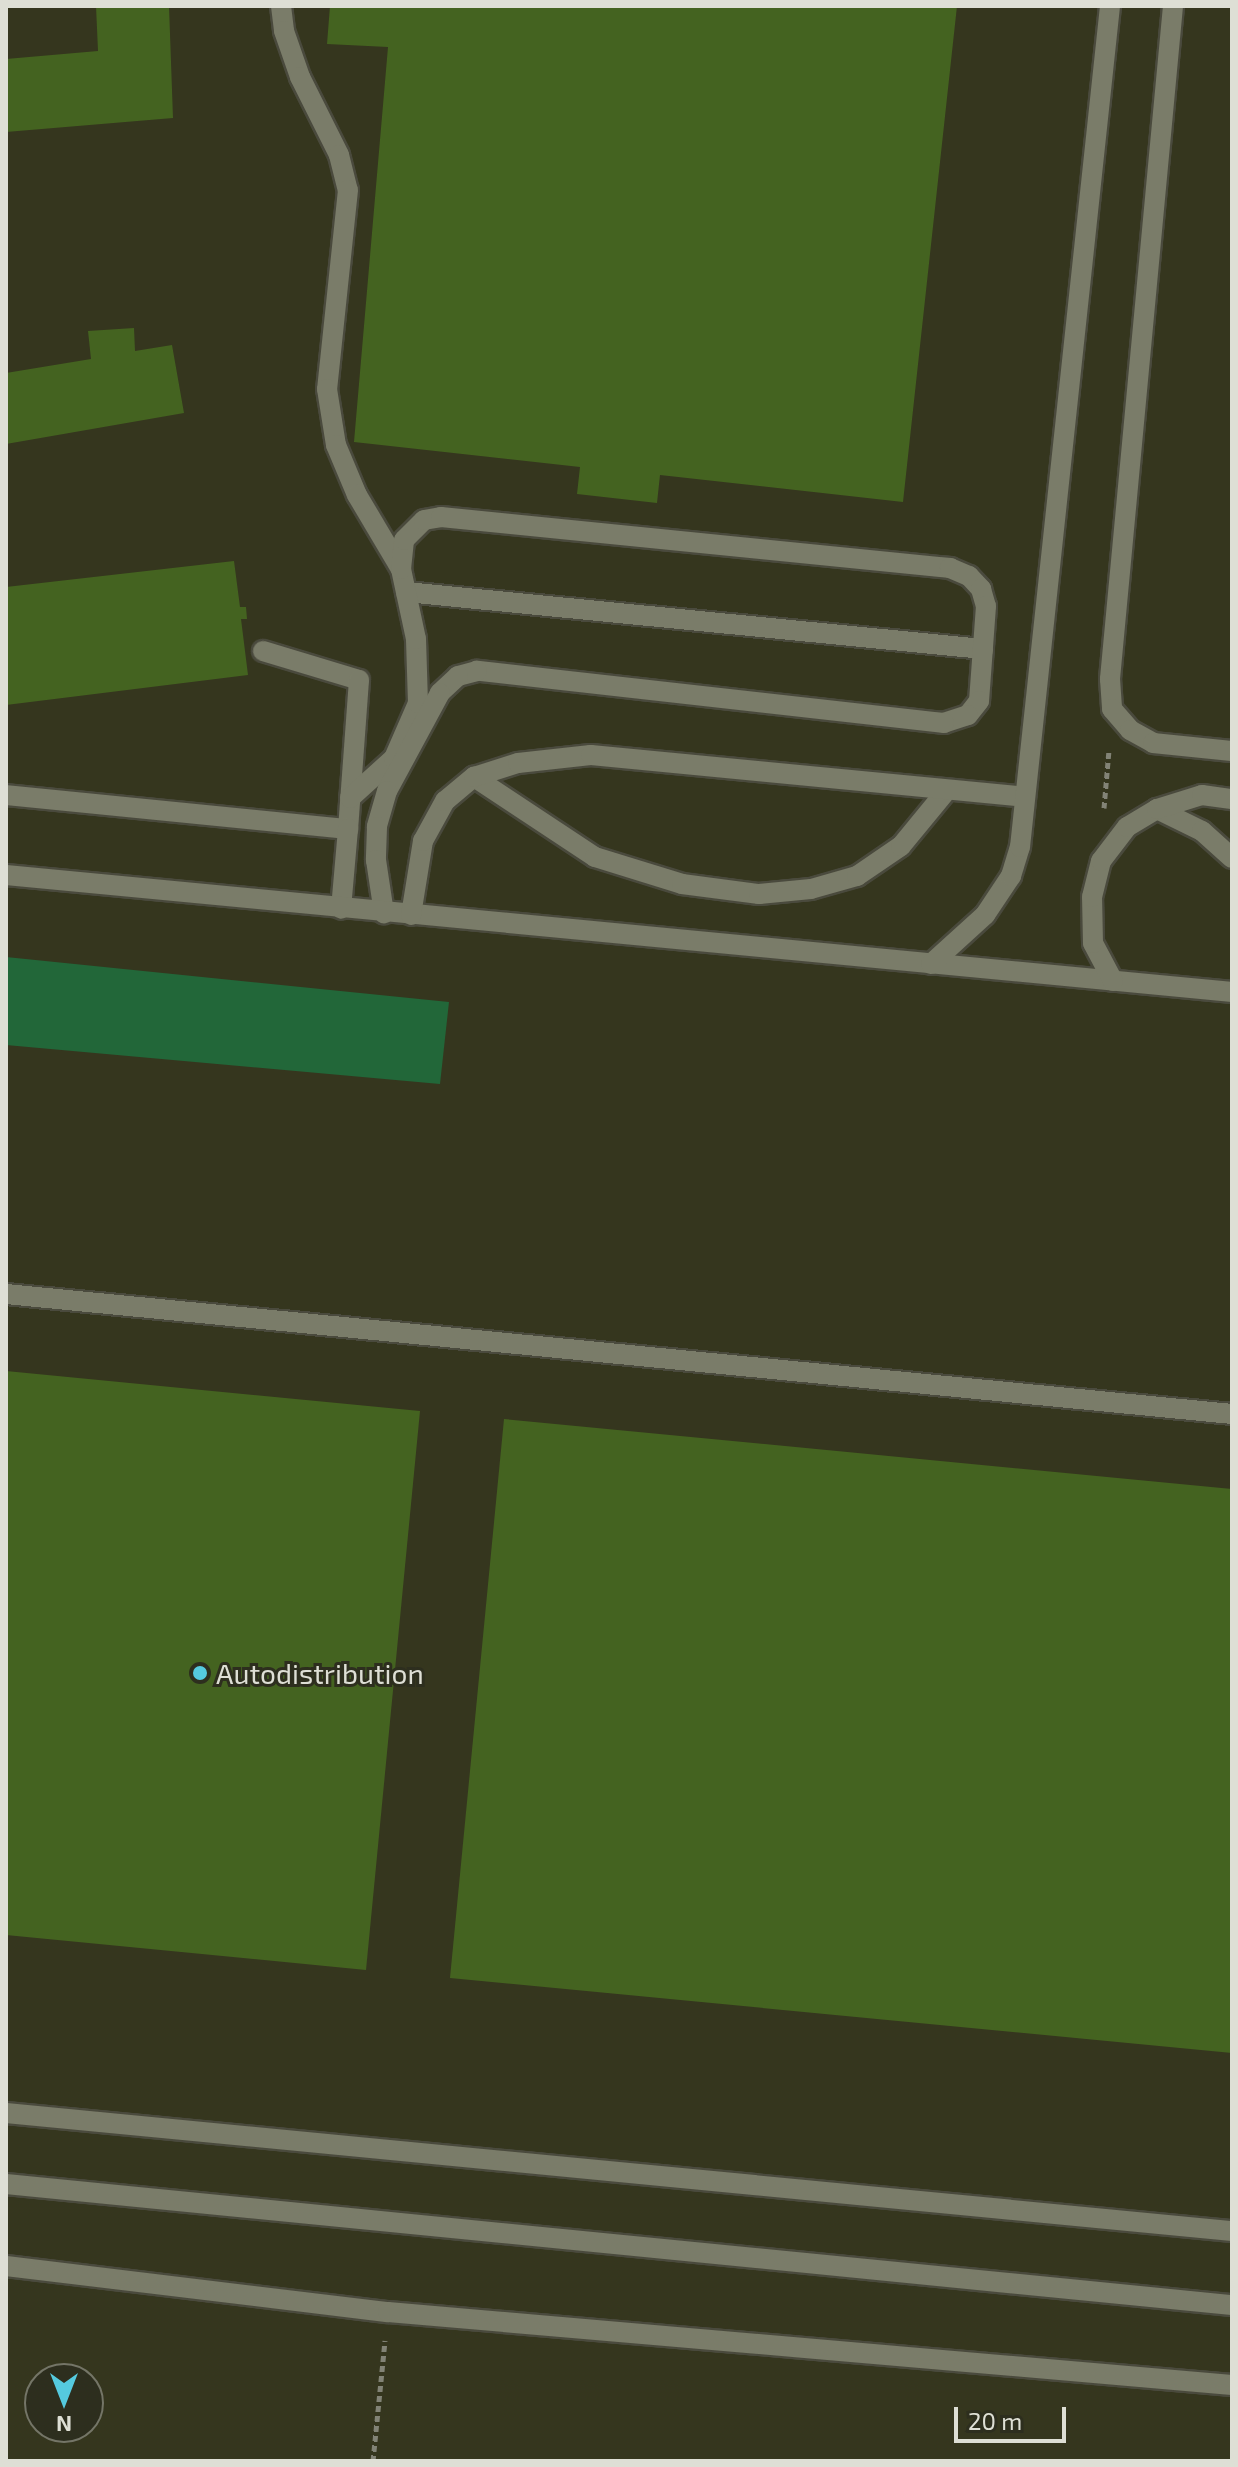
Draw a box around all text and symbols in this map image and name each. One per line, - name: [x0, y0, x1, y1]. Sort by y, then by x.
- place label: Autodistribution: [216, 1656, 424, 1690]
- marker: Autodistribution: [191, 1664, 209, 1682]
- north arrow: [24, 2363, 104, 2443]
- scale bar: [958, 2391, 1070, 2441]
- text: 20 m: [968, 2406, 1022, 2435]
- text: N: [56, 2412, 72, 2438]

